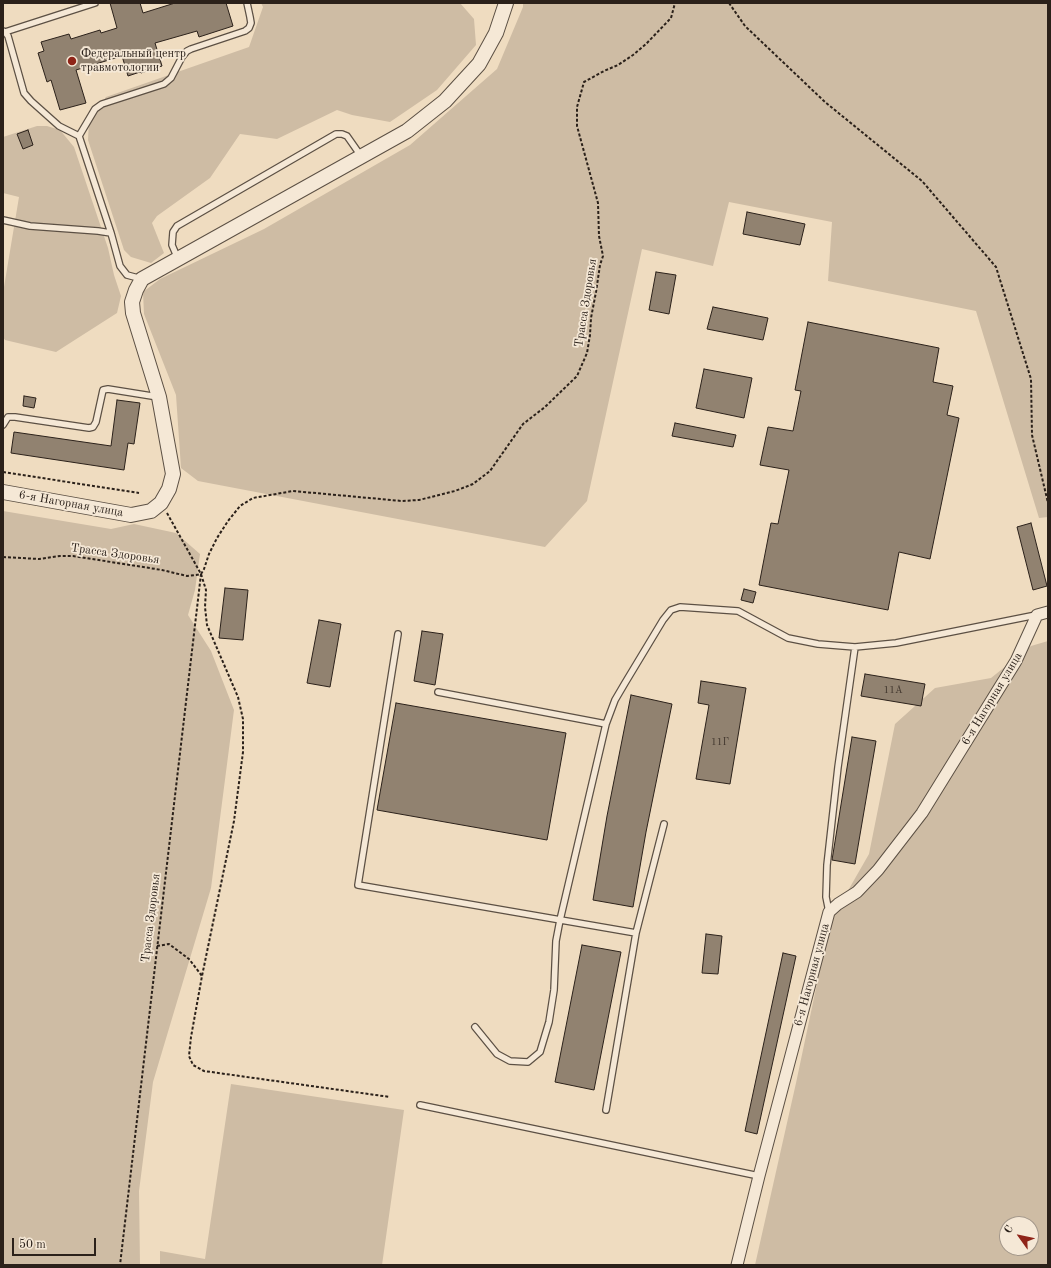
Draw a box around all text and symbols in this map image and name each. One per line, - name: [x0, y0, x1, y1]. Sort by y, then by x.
- place label: Федеральный центр травмотологии: [81, 47, 186, 75]
- marker: Федеральный центр травмотологии: [66, 55, 78, 67]
- street label: Трасса Здоровья: [572, 258, 600, 348]
- street label: 6-я Нагорная улица: [18, 488, 124, 520]
- street label: Трасса Здоровья: [70, 541, 160, 567]
- street label: 6-я Нагорная улица: [959, 650, 1025, 748]
- house number: 11А: [883, 684, 903, 696]
- house number: 11Г: [711, 736, 729, 748]
- street label: Трасса Здоровья: [138, 873, 164, 963]
- street label: 6-я Нагорная улица: [791, 922, 833, 1028]
- north arrow: [999, 1216, 1039, 1256]
- text: С: [1003, 1224, 1016, 1236]
- scale bar: [14, 1230, 98, 1256]
- text: 50 m: [19, 1239, 46, 1251]

